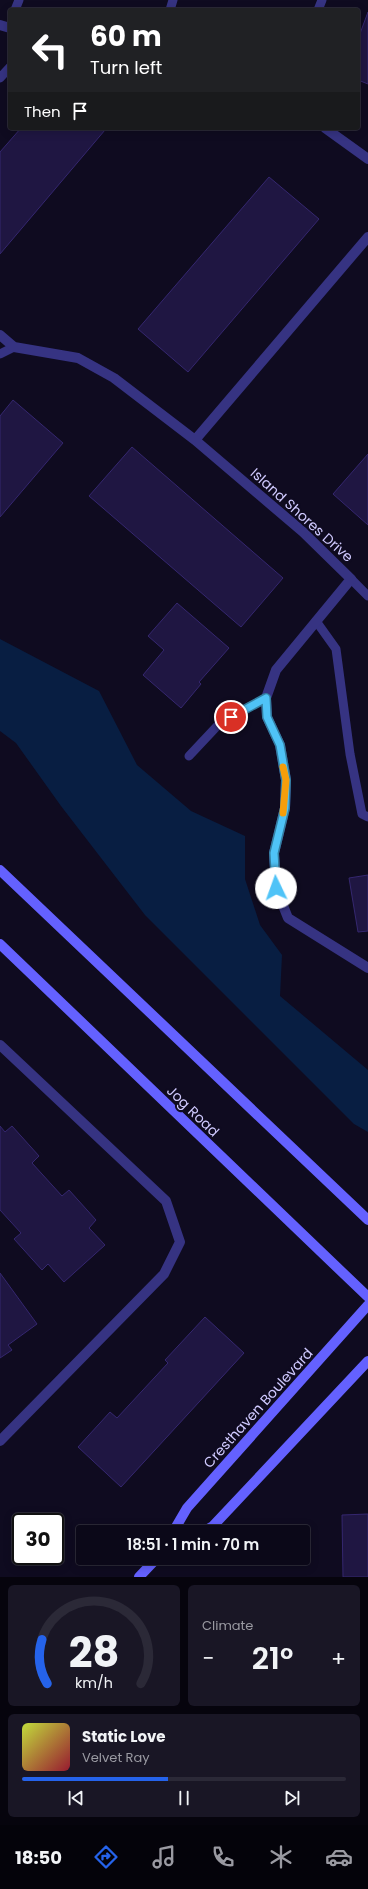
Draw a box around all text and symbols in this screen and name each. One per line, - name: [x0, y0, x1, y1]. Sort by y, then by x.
- text: 60 m: [90, 17, 162, 56]
- icon: left: [24, 24, 76, 76]
- text: Turn left: [90, 55, 162, 80]
- icon: arrive: [69, 100, 91, 122]
- text: Then: [24, 101, 61, 122]
- street label: Island Shores Drive: [246, 463, 358, 567]
- pin: [214, 700, 248, 734]
- icon: arrive: [220, 706, 242, 728]
- position arrow: [255, 867, 297, 909]
- street label: Jog Road: [162, 1081, 224, 1141]
- street label: Cresthaven Boulevard: [199, 1344, 317, 1472]
- speed limit sign: 30: [12, 1513, 64, 1565]
- text: 18:51 · 1 min · 70 m: [127, 1534, 259, 1555]
- text: Climate: [202, 1616, 253, 1635]
- text: 28: [69, 1622, 119, 1681]
- text: 21°: [252, 1637, 293, 1680]
- text: −: [202, 1643, 214, 1674]
- text: +: [331, 1643, 346, 1674]
- text: km/h: [75, 1672, 113, 1692]
- text: Static Love: [82, 1726, 166, 1747]
- text: Velvet Ray: [82, 1748, 150, 1767]
- icon: previous: [65, 1787, 87, 1809]
- icon: pause: [173, 1787, 195, 1809]
- icon: next: [281, 1787, 303, 1809]
- icon: directions: [92, 1843, 120, 1871]
- icon: music: [150, 1843, 178, 1871]
- icon: phone: [209, 1843, 237, 1871]
- icon: climate: [267, 1843, 295, 1871]
- icon: car: [325, 1843, 353, 1871]
- text: 18:50: [15, 1845, 62, 1870]

